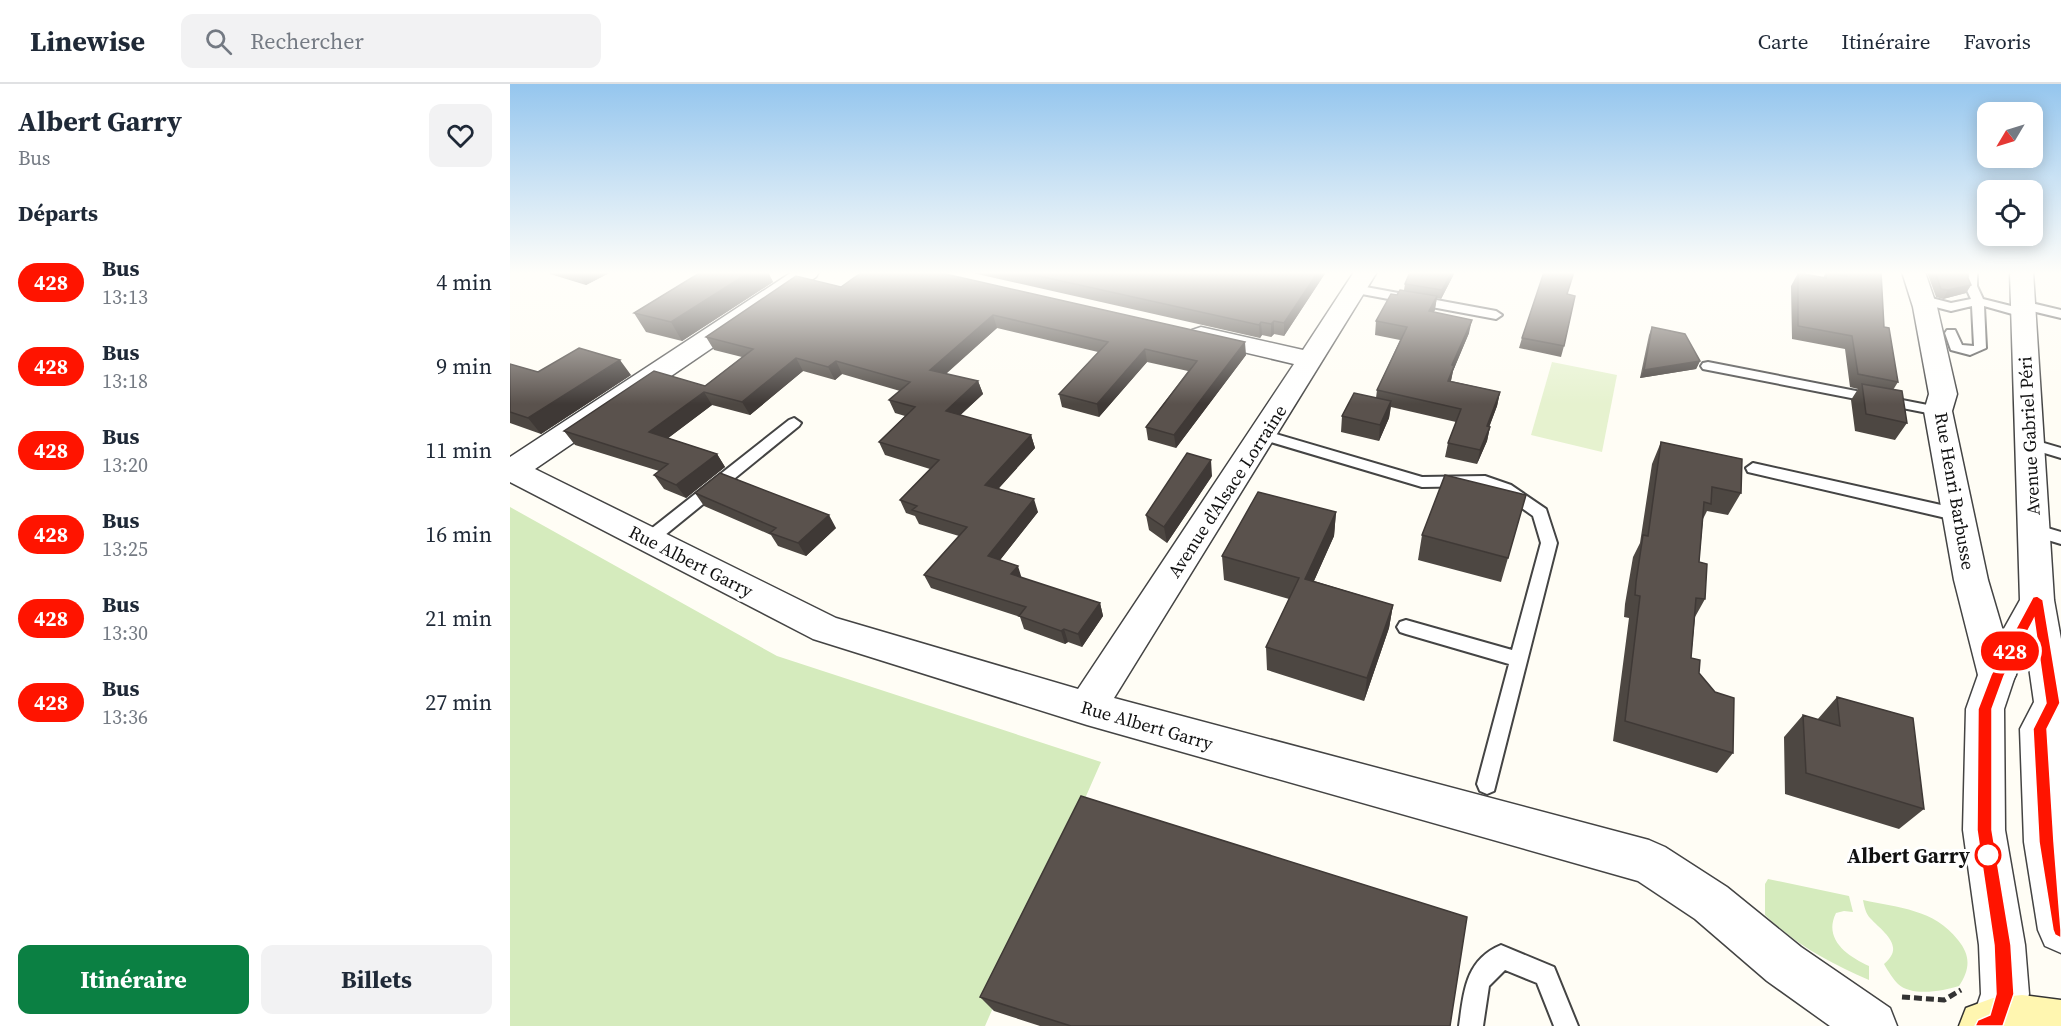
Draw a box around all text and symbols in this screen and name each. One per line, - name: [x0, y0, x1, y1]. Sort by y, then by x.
- search box: [181, 14, 601, 68]
- text: Linewise: [30, 22, 145, 60]
- icon: search: [202, 25, 235, 58]
- text: Rechercher: [250, 26, 364, 56]
- text: Carte: [1758, 27, 1808, 56]
- text: Itinéraire: [1841, 27, 1930, 56]
- text: Favoris: [1963, 27, 2031, 56]
- text: Albert Garry: [18, 102, 182, 140]
- north arrow: [1977, 102, 2043, 168]
- map controls: [1977, 102, 2043, 246]
- button: heart: [429, 104, 492, 167]
- text: Bus: [18, 144, 51, 172]
- button: locate: [1977, 180, 2043, 246]
- text: Départs: [18, 198, 98, 228]
- text: Bus: [102, 253, 139, 283]
- text: 4 min: [436, 267, 492, 297]
- text: 428: [34, 268, 68, 297]
- text: 13:13: [102, 283, 148, 311]
- text: Bus: [102, 337, 139, 367]
- text: 9 min: [436, 351, 492, 381]
- text: 428: [34, 352, 68, 381]
- street label: Avenue Gabriel Péri: [2012, 356, 2046, 516]
- text: 13:18: [102, 367, 148, 395]
- street label: Avenue d'Alsace Lorraine: [1162, 400, 1292, 582]
- street label: Rue Henri Barbusse: [1929, 410, 1981, 572]
- text: Bus: [102, 421, 139, 451]
- text: 11 min: [425, 435, 492, 465]
- text: 428: [34, 436, 68, 465]
- text: 13:20: [102, 451, 148, 479]
- text: Bus: [102, 505, 139, 535]
- text: 16 min: [425, 519, 492, 549]
- street label: Rue Albert Garry: [625, 519, 758, 603]
- text: 428: [34, 520, 68, 549]
- text: 13:25: [102, 535, 148, 563]
- text: Bus: [102, 589, 139, 619]
- text: 21 min: [425, 603, 492, 633]
- text: 428: [34, 604, 68, 633]
- text: 13:30: [102, 619, 148, 647]
- line badge: 428: [1976, 632, 2044, 670]
- text: 428: [1993, 637, 2027, 666]
- text: Bus: [102, 673, 139, 703]
- text: 27 min: [425, 687, 492, 717]
- text: 428: [34, 688, 68, 717]
- street label: Rue Albert Garry: [1078, 694, 1217, 756]
- text: 13:36: [102, 703, 148, 731]
- place label: Albert Garry: [1847, 841, 1971, 870]
- marker: Albert Garry: [1975, 842, 2001, 868]
- button: Itinéraire: [18, 945, 249, 1014]
- button: Billets: [261, 945, 492, 1014]

